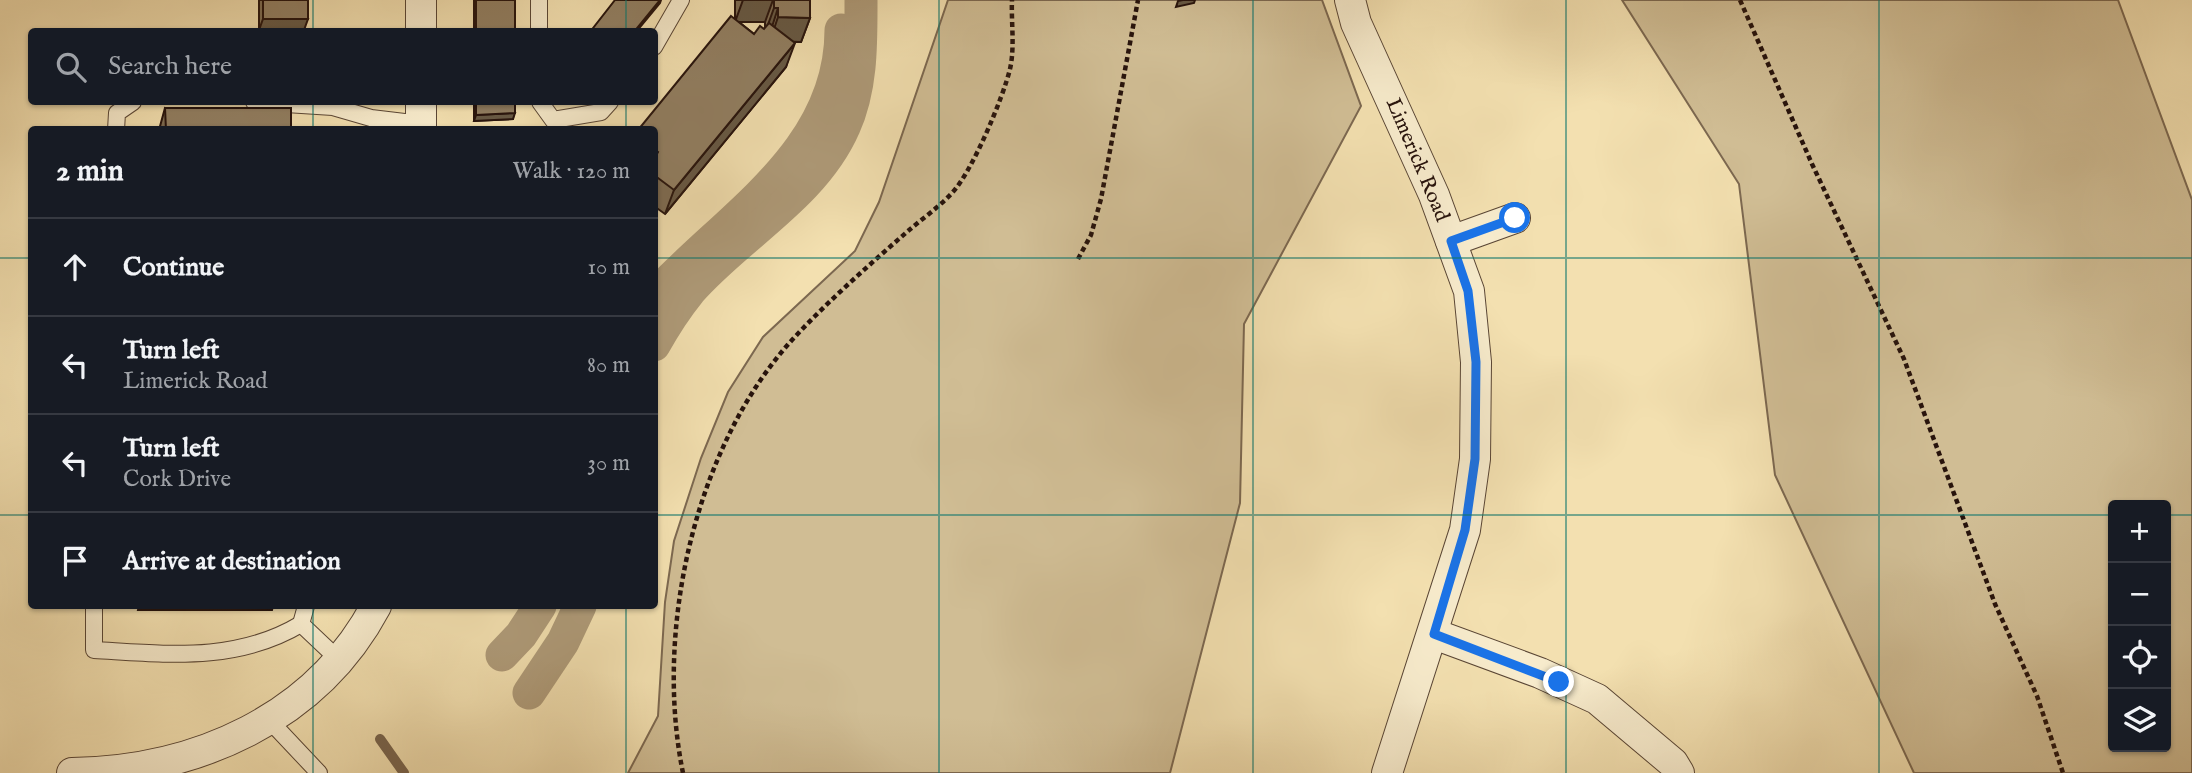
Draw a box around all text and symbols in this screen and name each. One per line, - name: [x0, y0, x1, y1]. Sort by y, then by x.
- search box: [28, 28, 658, 105]
- icon: search: [52, 48, 90, 86]
- text: Search here: [108, 50, 232, 83]
- street label: Limerick Road: [1379, 94, 1456, 227]
- text: 2 min: [56, 153, 124, 191]
- text: Walk · 120 m: [512, 157, 630, 186]
- route start: [1499, 202, 1530, 233]
- icon: ahead: [56, 248, 94, 286]
- text: Continue: [123, 251, 224, 284]
- text: 10 m: [587, 253, 630, 282]
- text: Turn left: [123, 334, 220, 367]
- icon: left: [56, 346, 94, 384]
- text: 80 m: [587, 351, 630, 380]
- text: Limerick Road: [123, 367, 267, 396]
- text: Turn left: [123, 432, 220, 465]
- icon: left: [56, 444, 94, 482]
- text: 30 m: [587, 449, 630, 478]
- text: Cork Drive: [123, 465, 231, 494]
- map controls: [2108, 500, 2171, 752]
- button: +: [2108, 500, 2171, 563]
- icon: arrive: [56, 542, 94, 580]
- text: Arrive at destination: [123, 545, 341, 578]
- button: −: [2108, 563, 2171, 626]
- button: locate: [2108, 626, 2171, 689]
- route end: [1543, 666, 1574, 697]
- button: layers: [2108, 689, 2171, 752]

